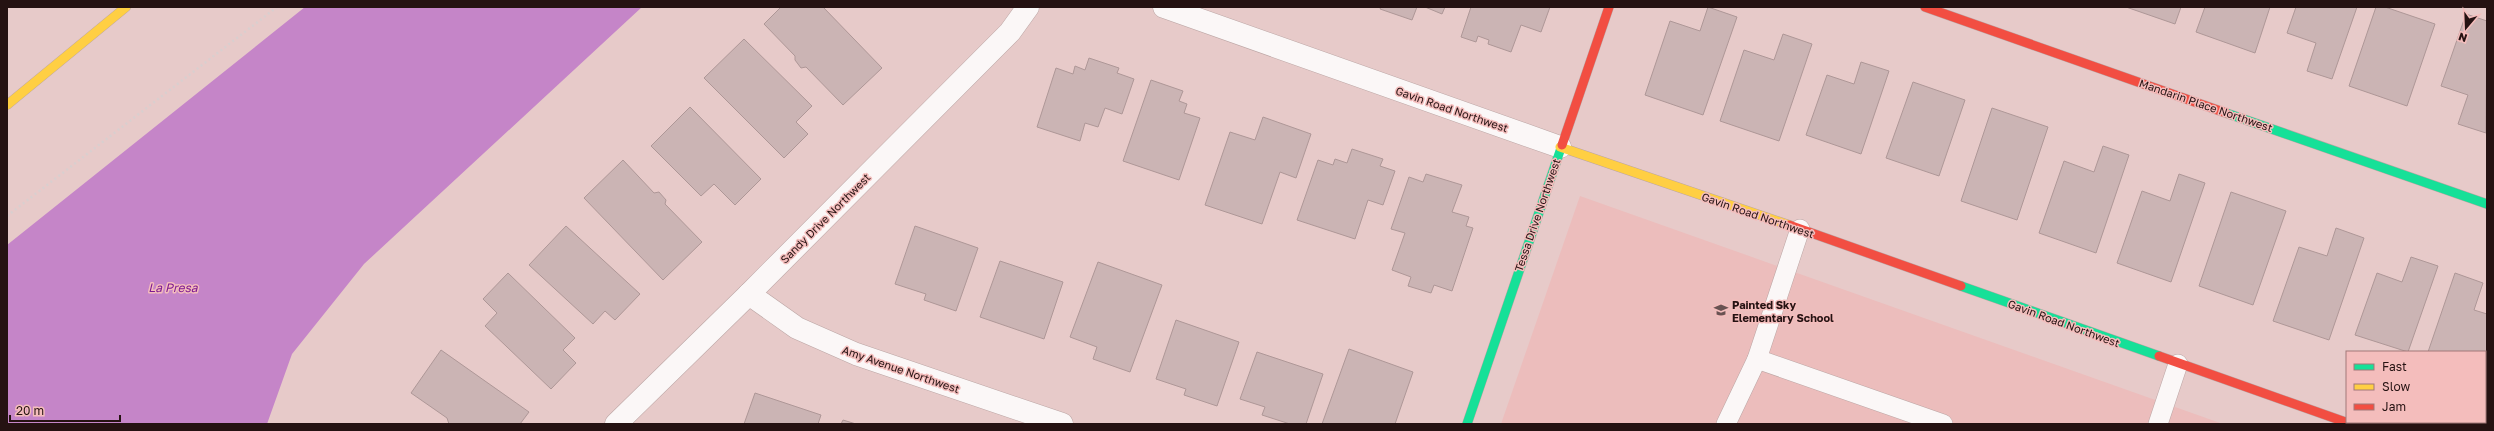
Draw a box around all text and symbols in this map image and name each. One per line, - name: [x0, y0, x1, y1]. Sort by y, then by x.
- north arrow: [2446, 8, 2486, 48]
- text: N: [2457, 30, 2469, 45]
- street label: Mandarin Place Northwest: [2138, 76, 2274, 134]
- street label: Gavin Road Northwest: [1394, 84, 1510, 134]
- street label: Tessa Drive Northwest: [1512, 157, 1562, 273]
- street label: Sandy Drive Northwest: [777, 170, 873, 266]
- street label: Gavin Road Northwest: [1700, 190, 1816, 240]
- water label: La Presa: [148, 280, 199, 295]
- street label: Gavin Road Northwest: [2006, 297, 2122, 349]
- place label: Painted Sky Elementary School: [1732, 298, 1834, 324]
- school or university icon: Painted Sky Elementary School: [1713, 302, 1729, 318]
- street label: Amy Avenue Northwest: [841, 343, 961, 395]
- legend: [2346, 351, 2486, 423]
- text: Fast: [2382, 359, 2407, 374]
- text: Slow: [2382, 379, 2410, 394]
- scale bar: [10, 397, 120, 423]
- text: Jam: [2382, 399, 2406, 414]
- text: 20 m: [16, 403, 44, 418]

